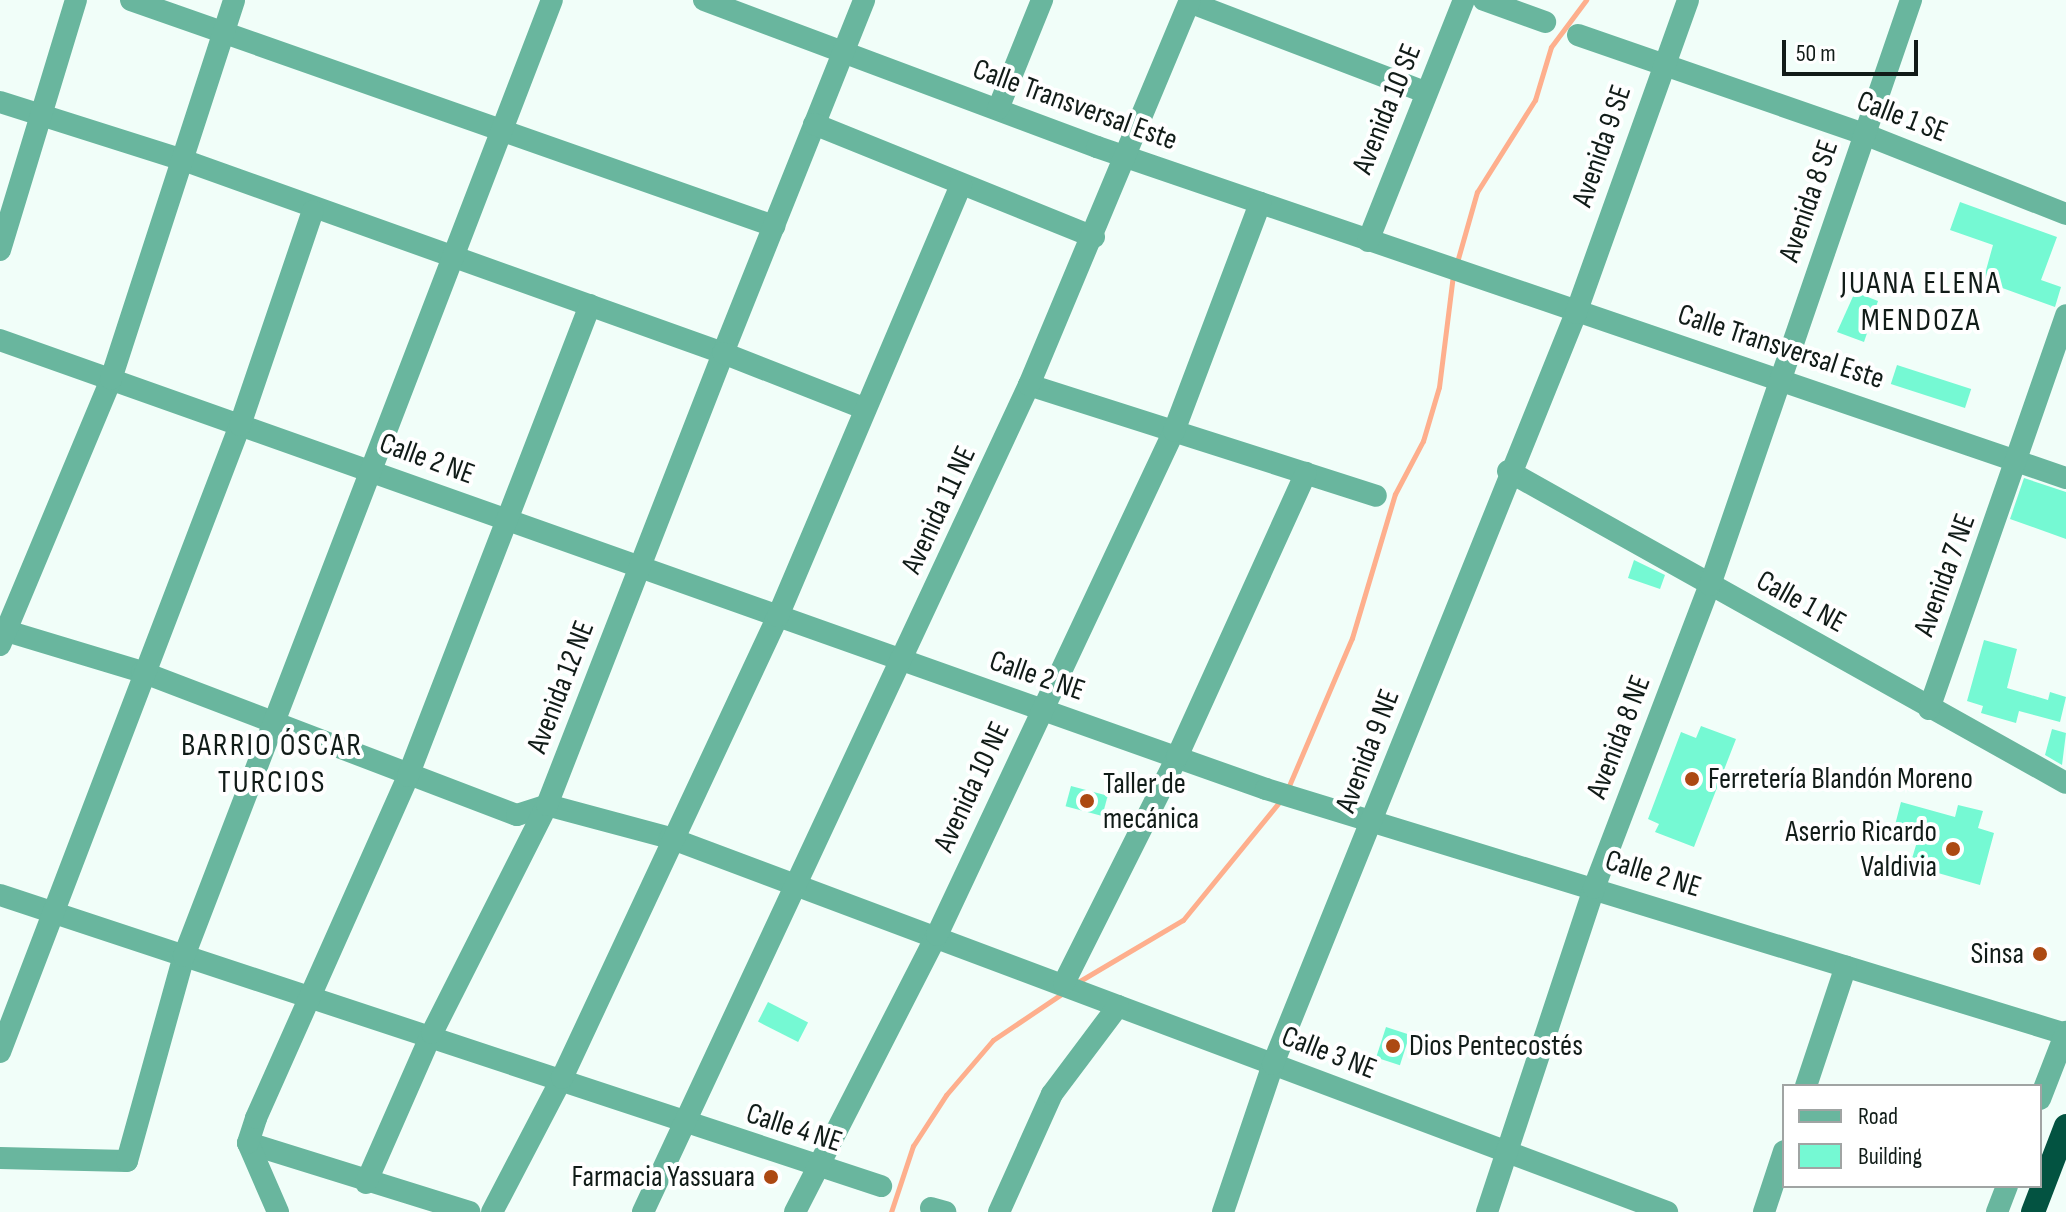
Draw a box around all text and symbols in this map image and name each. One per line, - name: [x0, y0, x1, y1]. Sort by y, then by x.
- scale bar: [1786, 24, 1922, 74]
- street label: Avenida 10 SE: [1345, 39, 1429, 179]
- text: 50 m: [1796, 39, 1836, 68]
- street label: Calle Transversal Este: [968, 51, 1182, 159]
- street label: Avenida 9 SE: [1564, 80, 1640, 212]
- street label: Calle 1 SE: [1852, 83, 1952, 151]
- street label: Avenida 8 SE: [1771, 135, 1847, 267]
- district label: JUANA ELENA MENDOZA: [1840, 266, 2002, 341]
- street label: Calle Transversal Este: [1673, 297, 1889, 397]
- street label: Calle 2 NE: [375, 425, 479, 493]
- street label: Avenida 11 NE: [894, 440, 984, 580]
- street label: Avenida 7 NE: [1906, 509, 1984, 641]
- street label: Calle 1 NE: [1750, 563, 1852, 641]
- street label: Avenida 12 NE: [519, 616, 603, 758]
- street label: Calle 2 NE: [985, 643, 1089, 709]
- street label: Avenida 8 NE: [1579, 670, 1659, 804]
- street label: Avenida 9 NE: [1328, 684, 1408, 818]
- street label: Avenida 10 NE: [926, 716, 1018, 858]
- district label: BARRIO ÓSCAR TURCIOS: [181, 728, 363, 803]
- place label: Ferretería Blandón Moreno: [1708, 761, 1973, 797]
- place label: Taller de mecánica: [1103, 766, 1199, 836]
- marker: Ferretería Blandón Moreno: [1683, 770, 1701, 788]
- marker: Taller de mecánica: [1078, 792, 1096, 810]
- place label: Aserrio Ricardo Valdivia: [1786, 814, 1937, 884]
- marker: Aserrio Ricardo Valdivia: [1944, 840, 1962, 858]
- street label: Calle 2 NE: [1601, 842, 1705, 906]
- place label: Sinsa: [1971, 936, 2024, 972]
- marker: Sinsa: [2031, 945, 2049, 963]
- street label: Calle 3 NE: [1277, 1019, 1381, 1087]
- place label: Dios Pentecostés: [1409, 1028, 1583, 1064]
- marker: Dios Pentecostés: [1384, 1037, 1402, 1055]
- legend: [1782, 1084, 2042, 1188]
- street label: Calle 4 NE: [742, 1096, 846, 1160]
- text: Road: [1858, 1102, 1898, 1131]
- text: Building: [1858, 1142, 1922, 1171]
- place label: Farmacia Yassuara: [572, 1159, 755, 1195]
- marker: Farmacia Yassuara: [762, 1168, 780, 1186]

